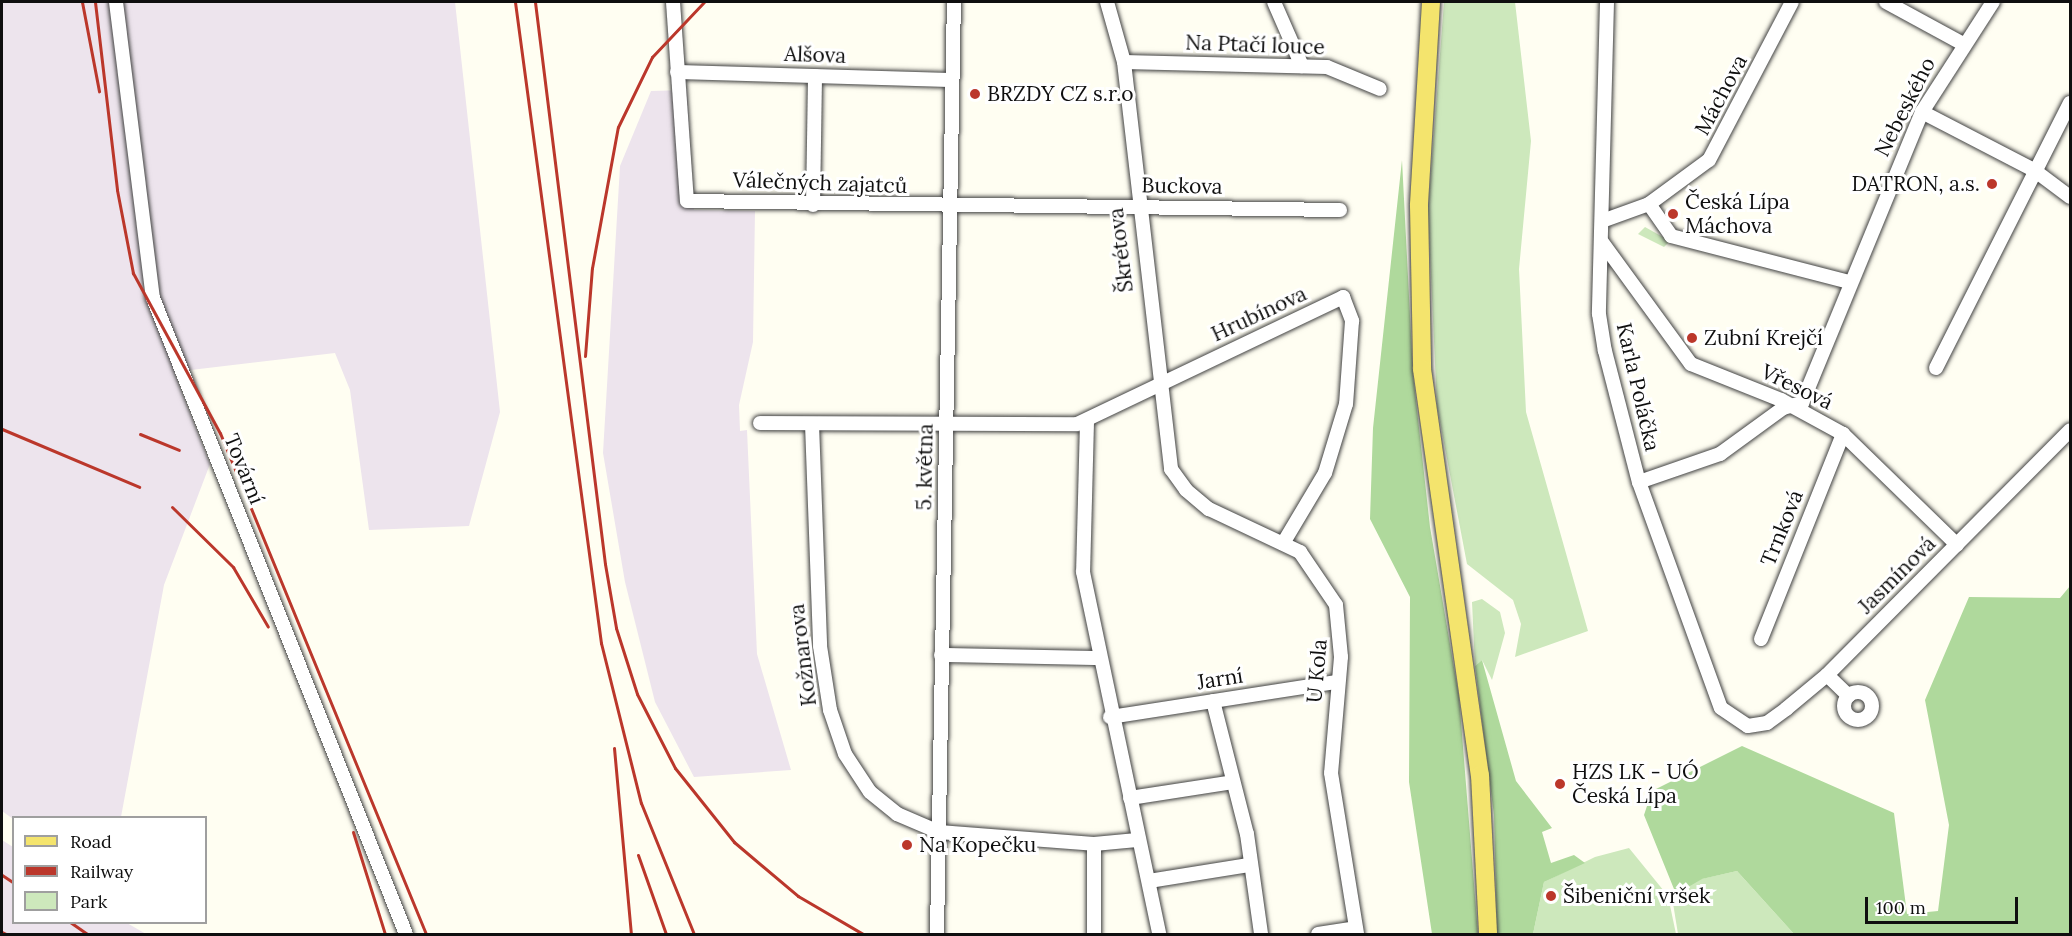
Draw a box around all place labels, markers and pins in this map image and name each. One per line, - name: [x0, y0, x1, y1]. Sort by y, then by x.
- place label: BRZDY CZ s.r.o: [987, 81, 1134, 107]
- marker: BRZDY CZ s.r.o: [968, 87, 982, 101]
- place label: DATRON, a.s.: [1852, 171, 1980, 197]
- marker: DATRON, a.s.: [1985, 177, 1999, 191]
- place label: Česká Lípa Máchova: [1685, 189, 1790, 239]
- marker: Česká Lípa Máchova: [1666, 207, 1680, 221]
- place label: Zubní Krejčí: [1704, 325, 1823, 351]
- marker: Zubní Krejčí: [1685, 331, 1699, 345]
- place label: HZS LK - UÓ Česká Lípa: [1572, 759, 1699, 809]
- marker: HZS LK - UÓ Česká Lípa: [1553, 777, 1567, 791]
- place label: Na Kopečku: [919, 832, 1036, 858]
- marker: Na Kopečku: [900, 838, 914, 852]
- place label: Šibeniční vršek: [1563, 883, 1710, 909]
- marker: Šibeniční vršek: [1544, 889, 1558, 903]

